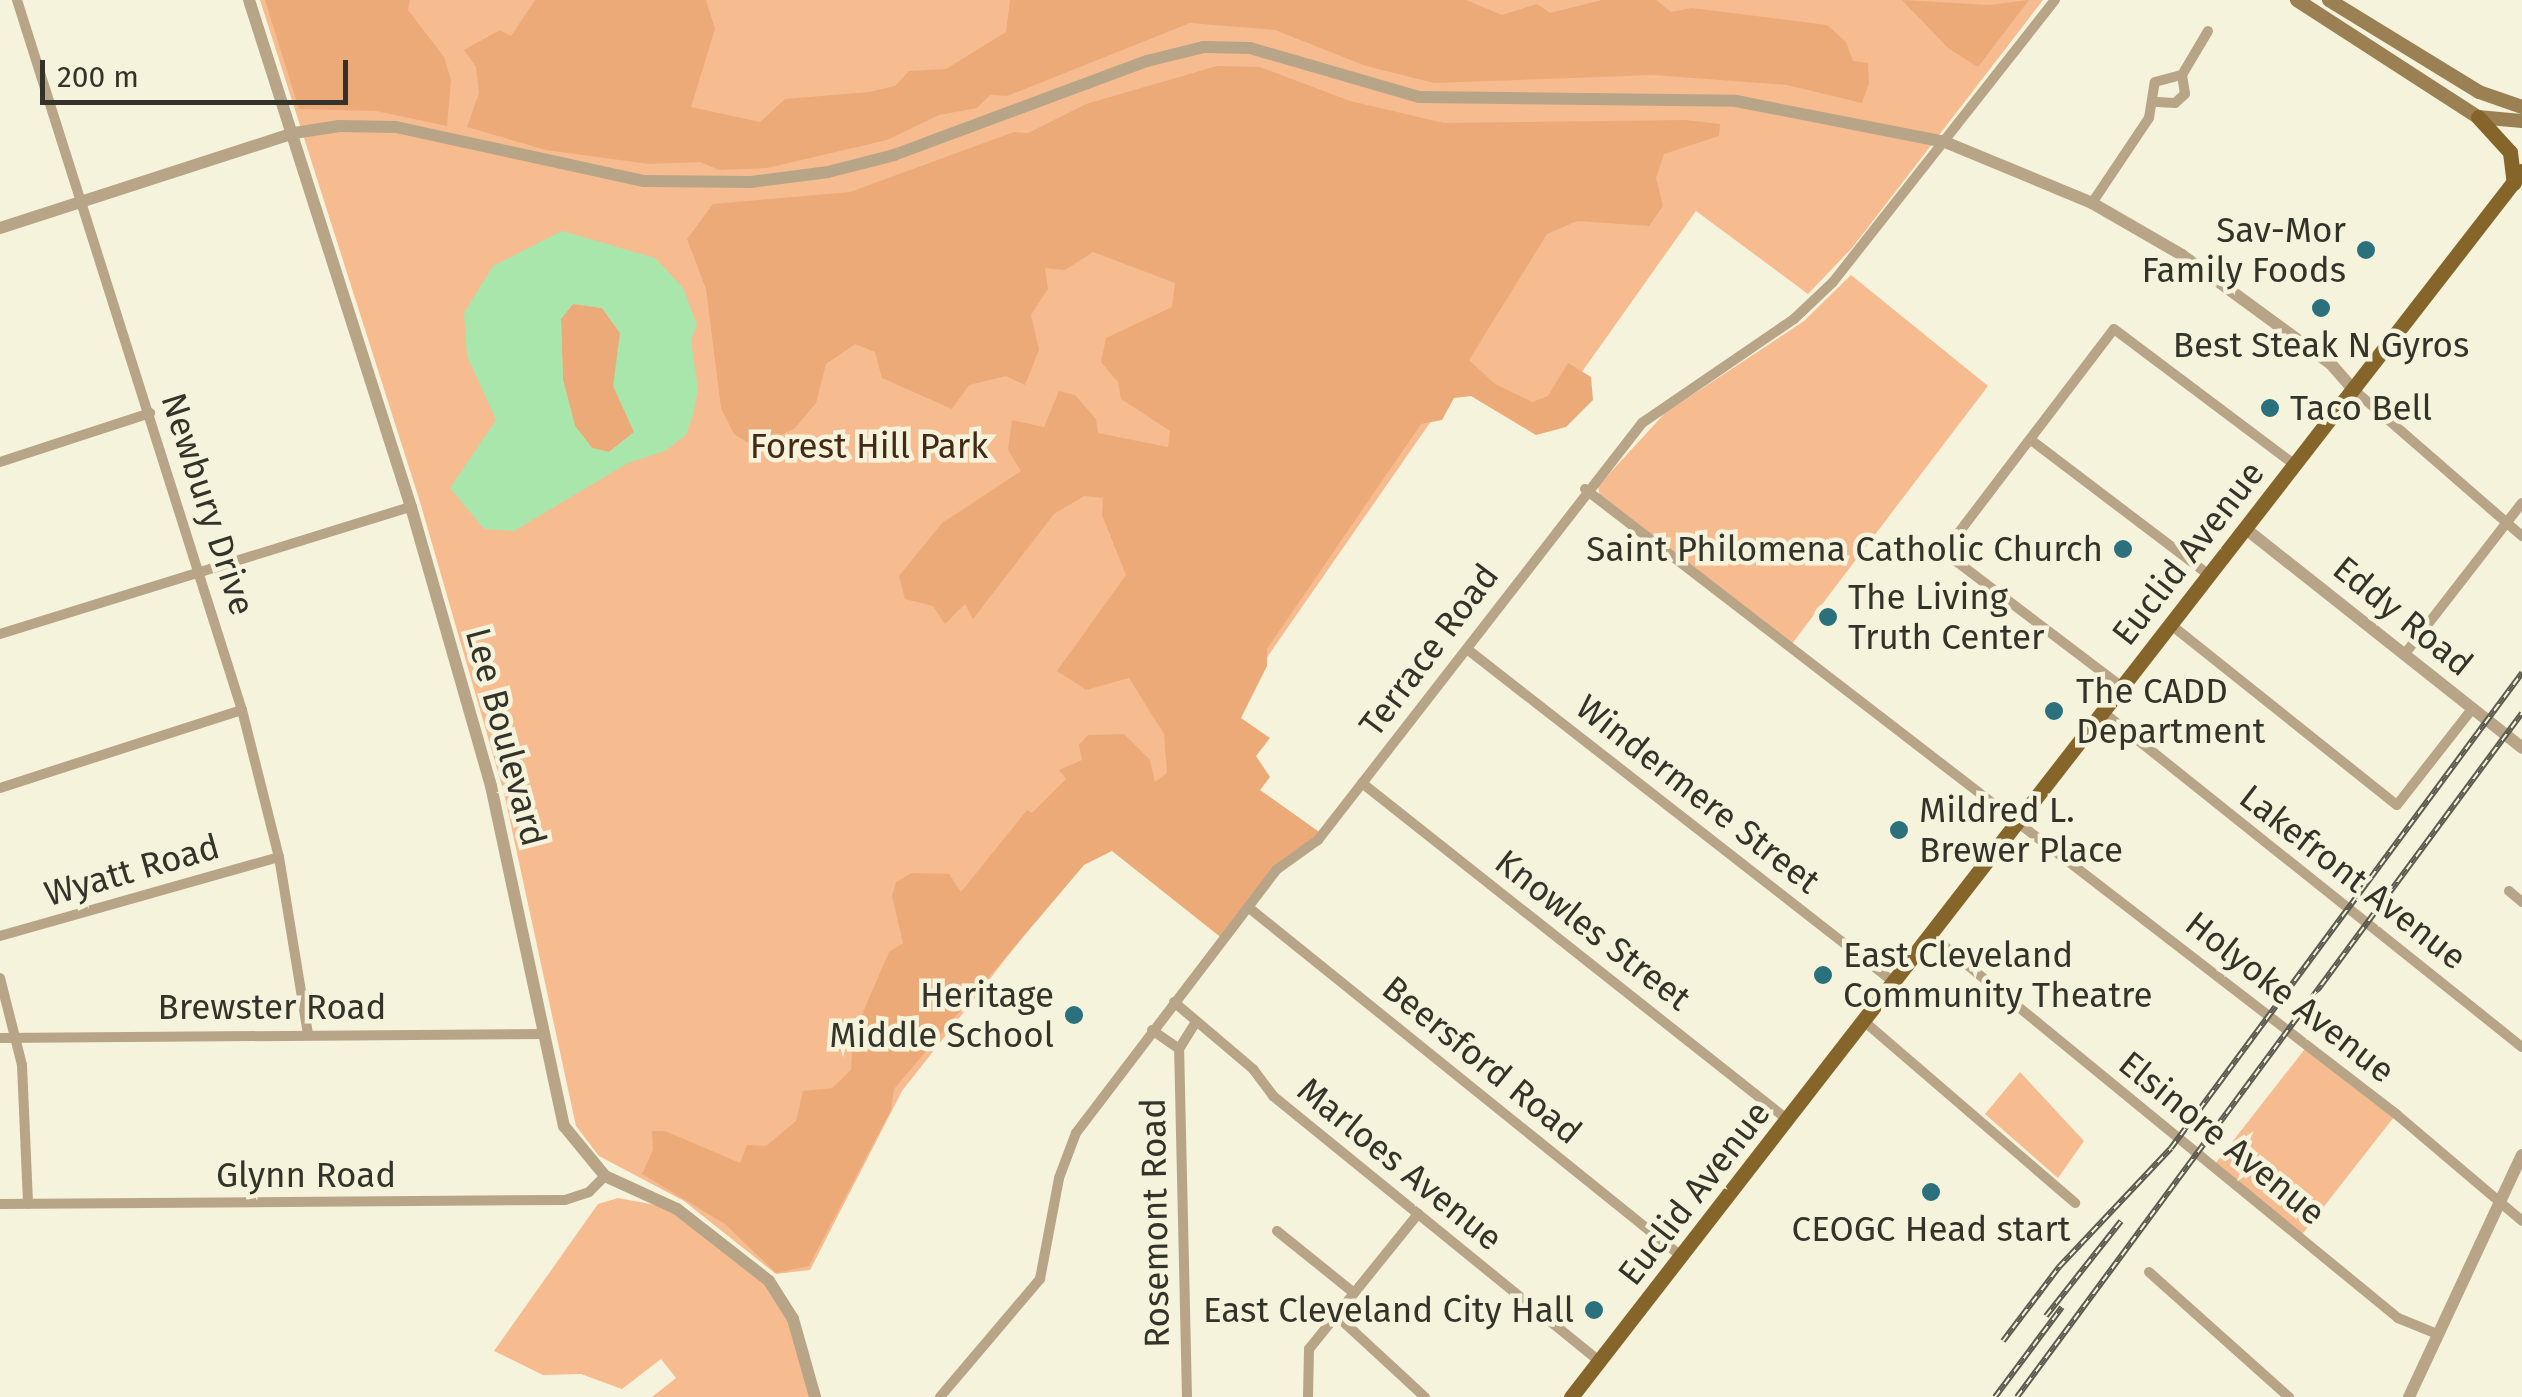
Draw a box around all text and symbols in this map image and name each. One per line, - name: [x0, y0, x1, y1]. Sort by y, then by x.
- scale bar: [45, 40, 352, 102]
- text: 200 m: [57, 59, 139, 95]
- place label: Sav-Mor Family Foods: [2141, 209, 2346, 291]
- marker: Sav-Mor Family Foods: [2355, 239, 2377, 261]
- marker: Best Steak N Gyros: [2310, 297, 2332, 319]
- place label: Best Steak N Gyros: [2173, 324, 2469, 366]
- place label: Taco Bell: [2290, 387, 2432, 429]
- street label: Newbury Drive: [152, 388, 264, 620]
- marker: Taco Bell: [2259, 397, 2281, 419]
- park label: Forest Hill Park: [750, 425, 988, 467]
- street label: Euclid Avenue: [2103, 453, 2273, 653]
- place label: Saint Philomena Catholic Church: [1586, 528, 2103, 570]
- marker: Saint Philomena Catholic Church: [2112, 538, 2134, 560]
- street label: Eddy Road: [2325, 547, 2481, 685]
- street label: Terrace Road: [1350, 555, 1508, 745]
- place label: The Living Truth Center: [1848, 576, 2045, 658]
- marker: The Living Truth Center: [1817, 606, 1839, 628]
- street label: Lee Boulevard: [457, 623, 555, 851]
- place label: The CADD Department: [2076, 670, 2265, 752]
- street label: Windermere Street: [1568, 686, 1828, 902]
- marker: The CADD Department: [2041, 698, 2067, 724]
- street label: Lakefront Avenue: [2231, 775, 2475, 979]
- place label: Mildred L. Brewer Place: [1919, 789, 2123, 871]
- marker: Mildred L. Brewer Place: [1888, 819, 1910, 841]
- street label: Wyatt Road: [40, 825, 224, 915]
- street label: Knowles Street: [1487, 841, 1699, 1019]
- street label: Holyoke Avenue: [2177, 902, 2403, 1092]
- place label: East Cleveland Community Theatre: [1843, 934, 2153, 1016]
- marker: East Cleveland Community Theatre: [1812, 964, 1834, 986]
- street label: Beersford Road: [1374, 967, 1590, 1153]
- place label: Heritage Middle School: [829, 974, 1054, 1056]
- street label: Brewster Road: [158, 986, 386, 1028]
- marker: Heritage Middle School: [1063, 1004, 1085, 1026]
- street label: Elsinore Avenue: [2111, 1042, 2333, 1234]
- street label: Marloes Avenue: [1289, 1069, 1511, 1259]
- street label: Euclid Avenue: [1609, 1093, 1779, 1293]
- street label: Rosemont Road: [1132, 1098, 1178, 1348]
- street label: Glynn Road: [216, 1154, 396, 1196]
- marker: CEOGC Head start: [1920, 1181, 1942, 1203]
- place label: CEOGC Head start: [1792, 1208, 2070, 1250]
- place label: East Cleveland City Hall: [1203, 1289, 1574, 1331]
- marker: East Cleveland City Hall: [1583, 1299, 1605, 1321]

